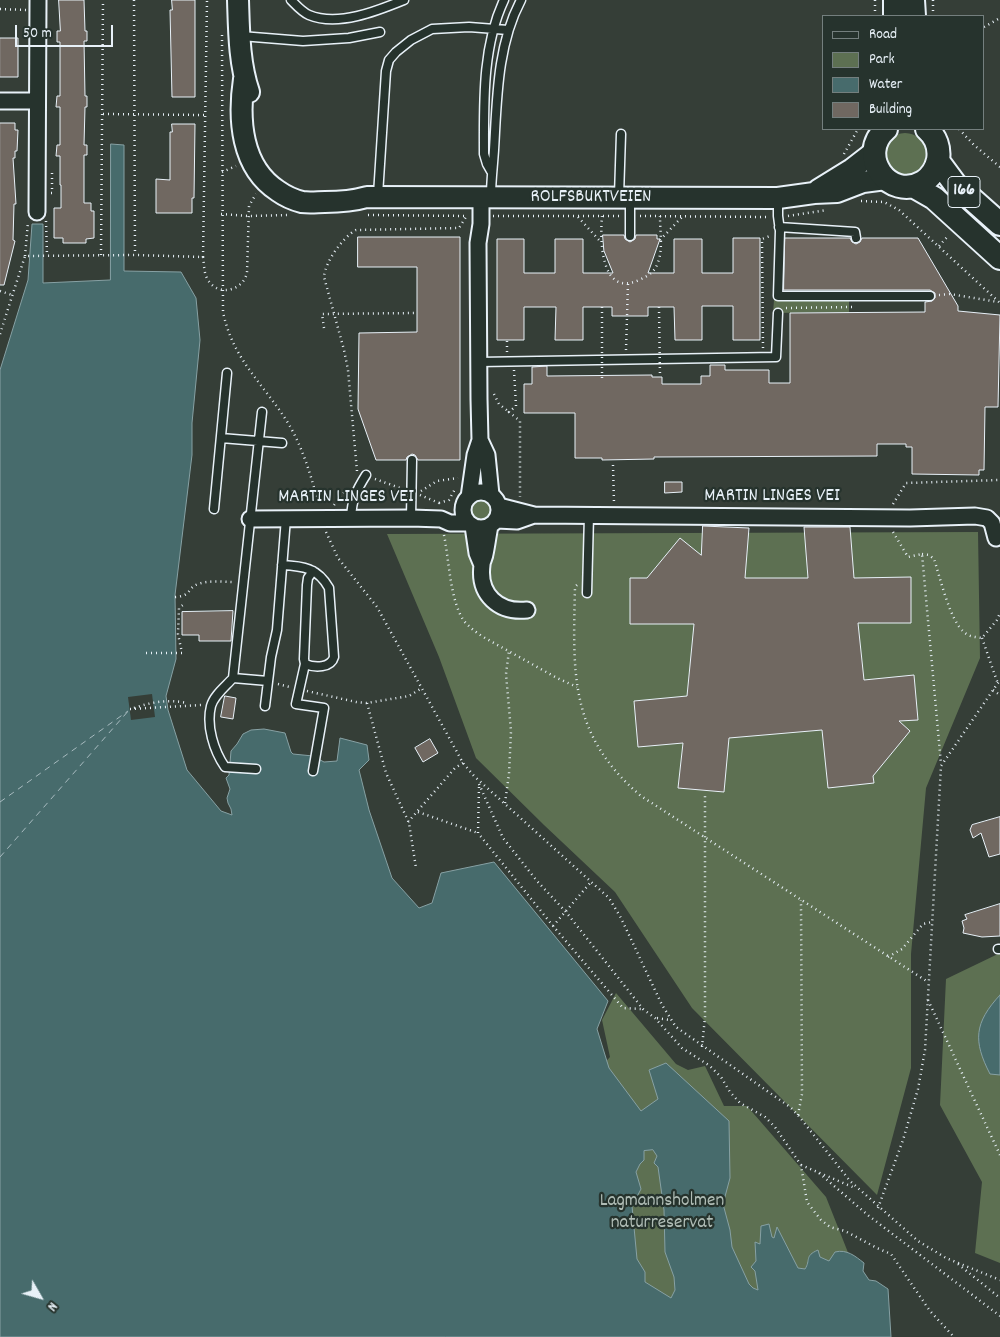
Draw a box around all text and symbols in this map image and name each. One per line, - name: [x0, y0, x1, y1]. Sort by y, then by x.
- scale bar: [18, 15, 115, 47]
- legend: [822, 15, 985, 130]
- text: 50 m: [23, 23, 52, 45]
- text: Road: [869, 24, 897, 46]
- text: Park: [869, 49, 895, 71]
- text: Water: [869, 74, 902, 96]
- text: Building: [869, 99, 912, 121]
- road number: 166: [948, 176, 980, 208]
- street label: ROLFSBUKTVEIEN: [531, 187, 651, 209]
- street label: MARTIN LINGES VEI: [704, 486, 840, 508]
- street label: MARTIN LINGES VEI: [278, 487, 414, 509]
- park label: Lagmannsholmen naturreservat: [600, 1191, 724, 1235]
- north arrow: [15, 1272, 65, 1322]
- text: N: [42, 1297, 62, 1315]

